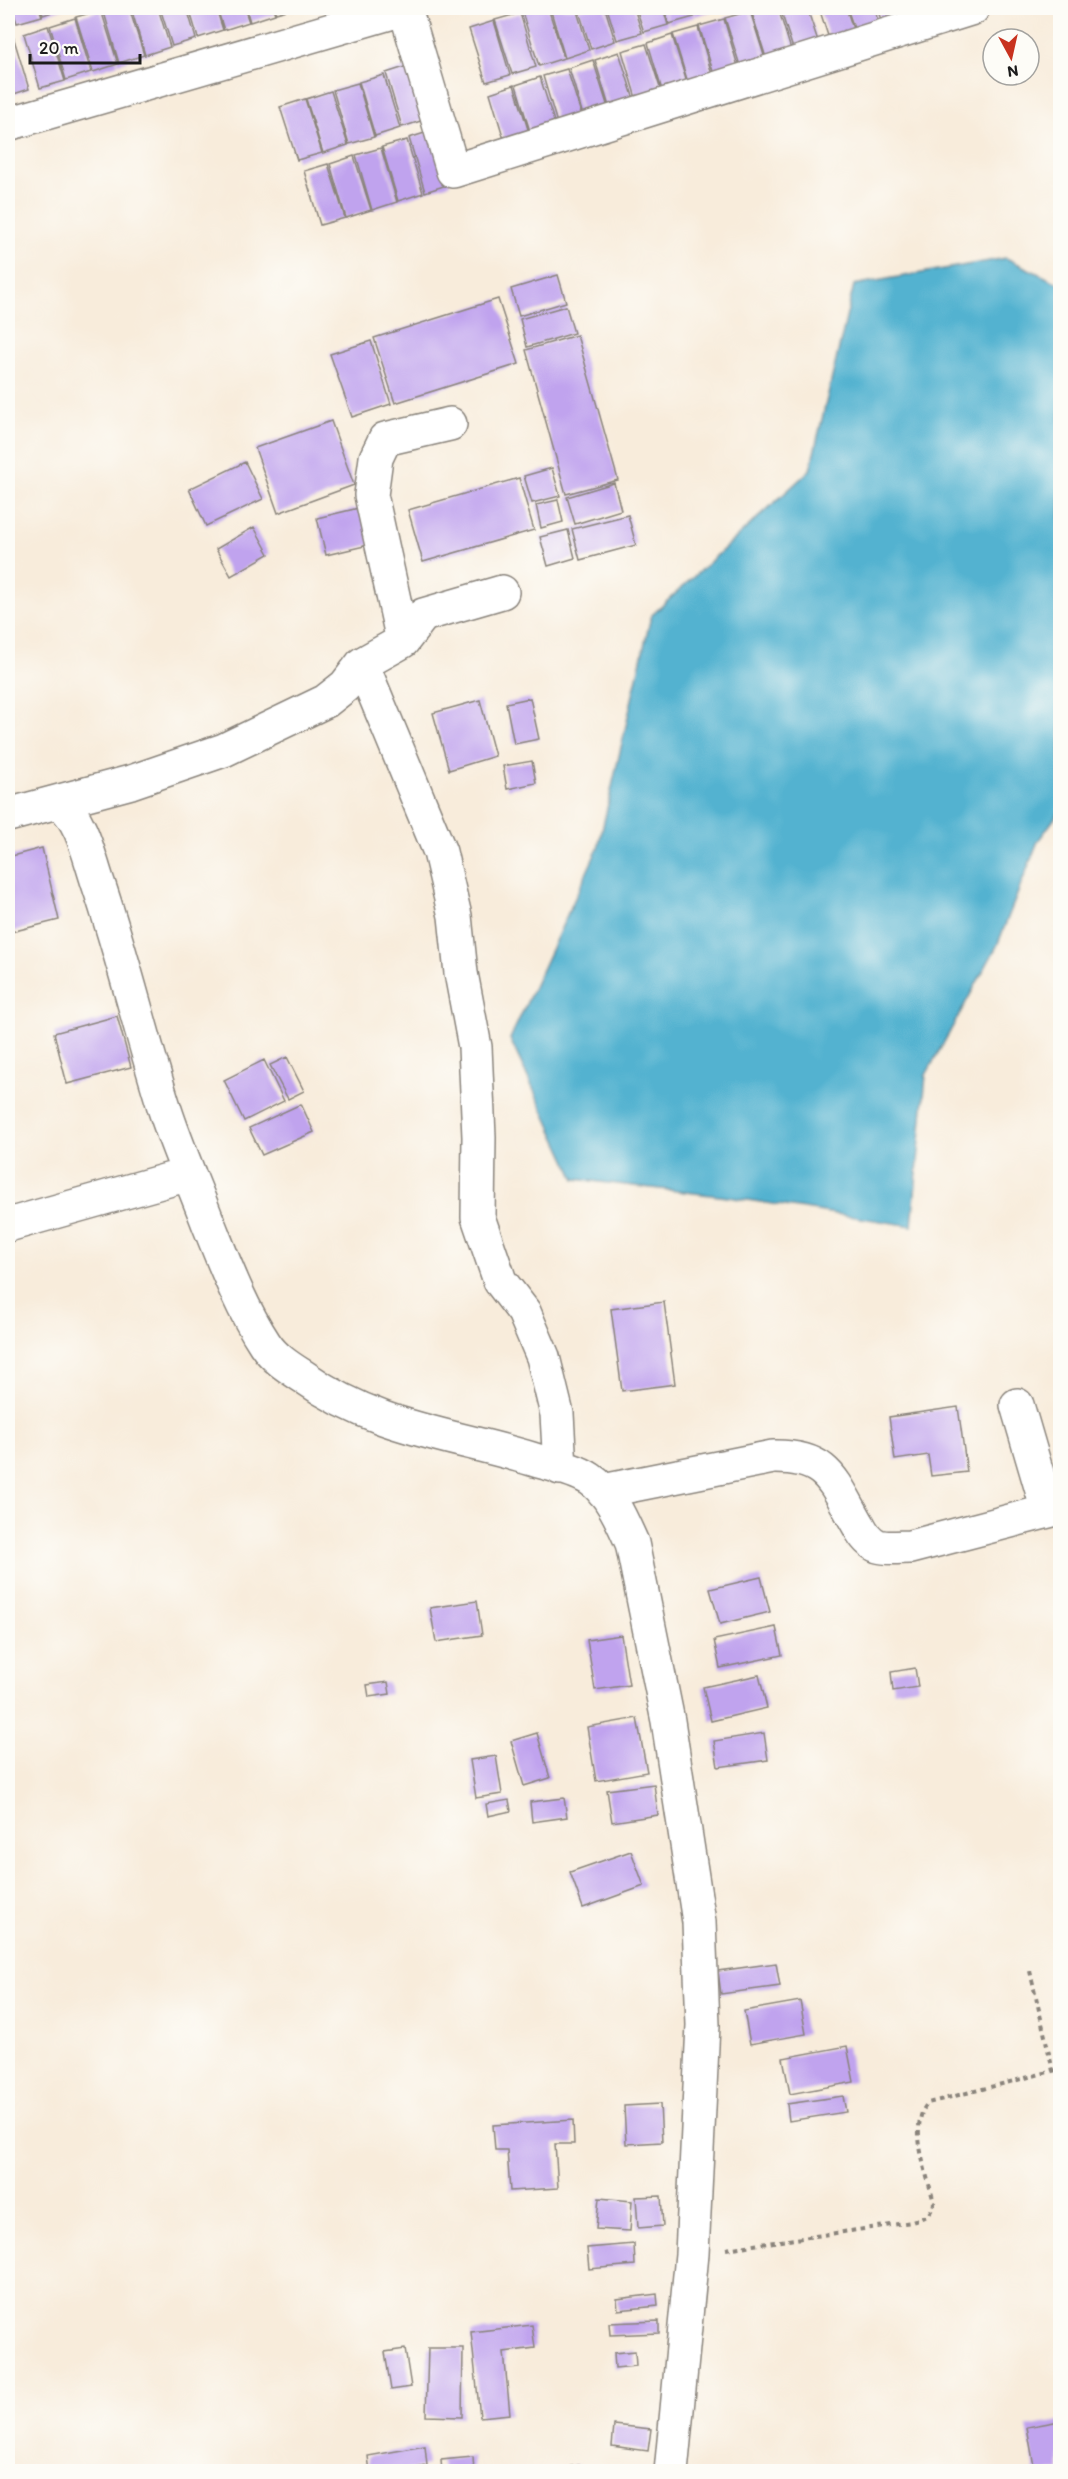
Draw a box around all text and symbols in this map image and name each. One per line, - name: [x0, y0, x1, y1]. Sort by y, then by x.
- scale bar: [30, 27, 140, 65]
- north arrow: [981, 27, 1041, 87]
- text: 20 m: [39, 37, 79, 59]
- text: N: [1006, 61, 1020, 82]

